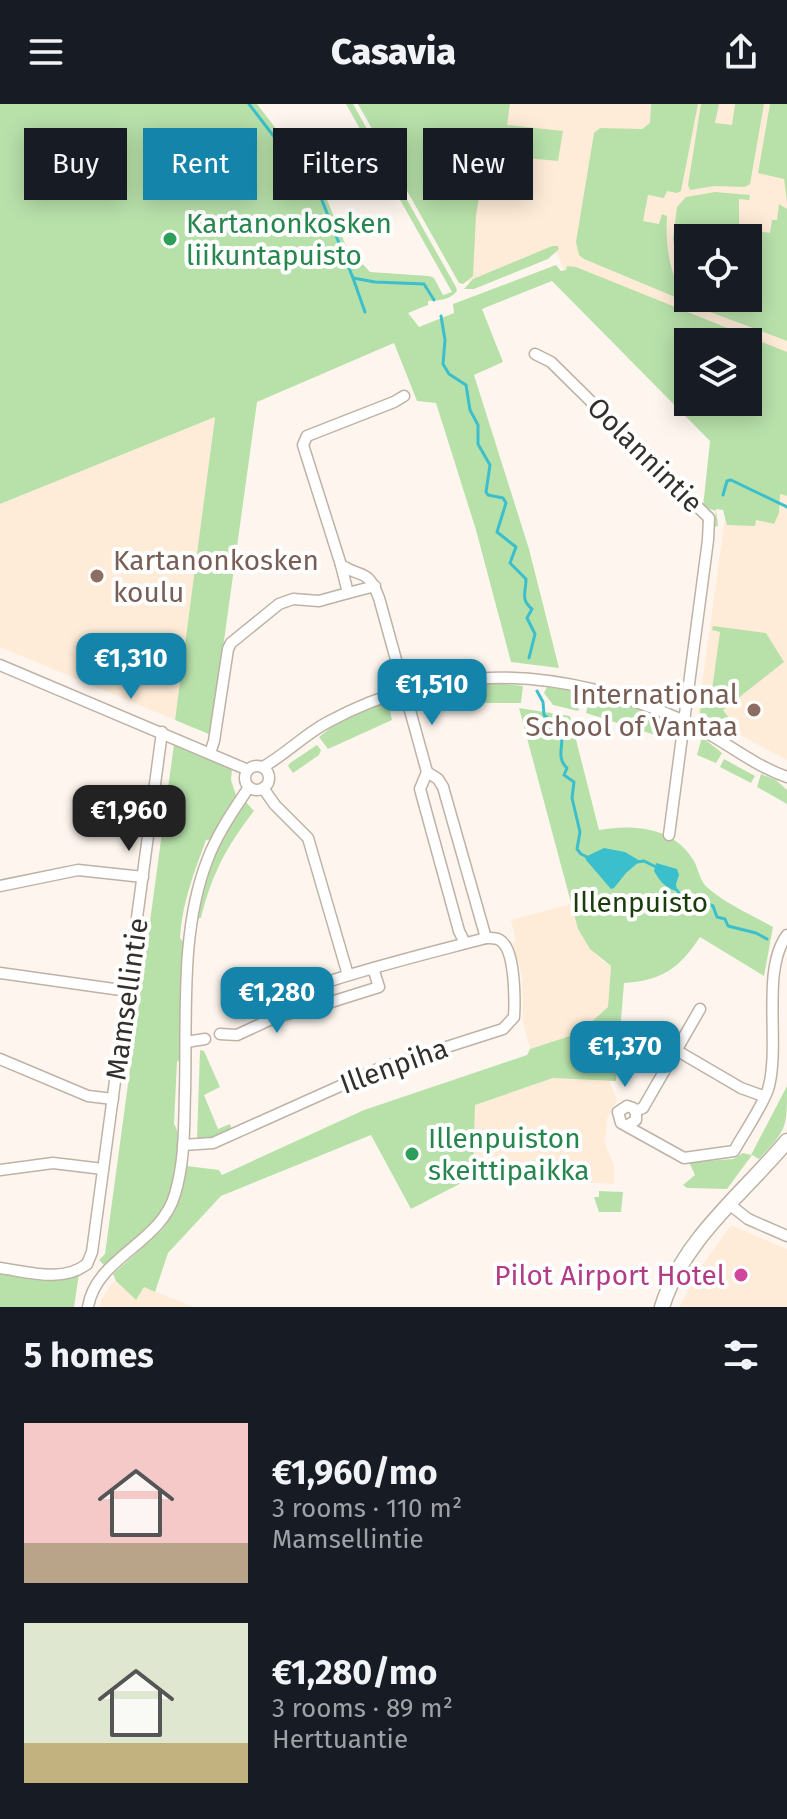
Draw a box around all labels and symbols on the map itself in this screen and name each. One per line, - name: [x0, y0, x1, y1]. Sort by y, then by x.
- place label: Kartanonkosken liikuntapuisto: [186, 207, 392, 272]
- marker: Kartanonkosken liikuntapuisto: [161, 230, 179, 248]
- street label: Oolannintie: [581, 391, 709, 519]
- place label: Kartanonkosken koulu: [113, 544, 319, 609]
- marker: Kartanonkosken koulu: [88, 567, 106, 585]
- pin: €1,310: [66, 633, 196, 701]
- pin: €1,510: [367, 659, 497, 727]
- place label: International School of Vantaa: [525, 678, 738, 743]
- marker: International School of Vantaa: [745, 701, 763, 719]
- pin: €1,960: [64, 785, 194, 853]
- park label: Illenpuisto: [572, 886, 708, 919]
- street label: Mamsellintie: [99, 916, 155, 1082]
- pin: €1,280: [212, 967, 342, 1035]
- pin: €1,370: [560, 1021, 690, 1089]
- street label: Illenpiha: [336, 1031, 452, 1101]
- place label: Illenpuiston skeittipaikka: [428, 1122, 589, 1187]
- marker: Illenpuiston skeittipaikka: [403, 1145, 421, 1163]
- place label: Pilot Airport Hotel: [494, 1259, 725, 1292]
- marker: Pilot Airport Hotel: [732, 1266, 750, 1284]

